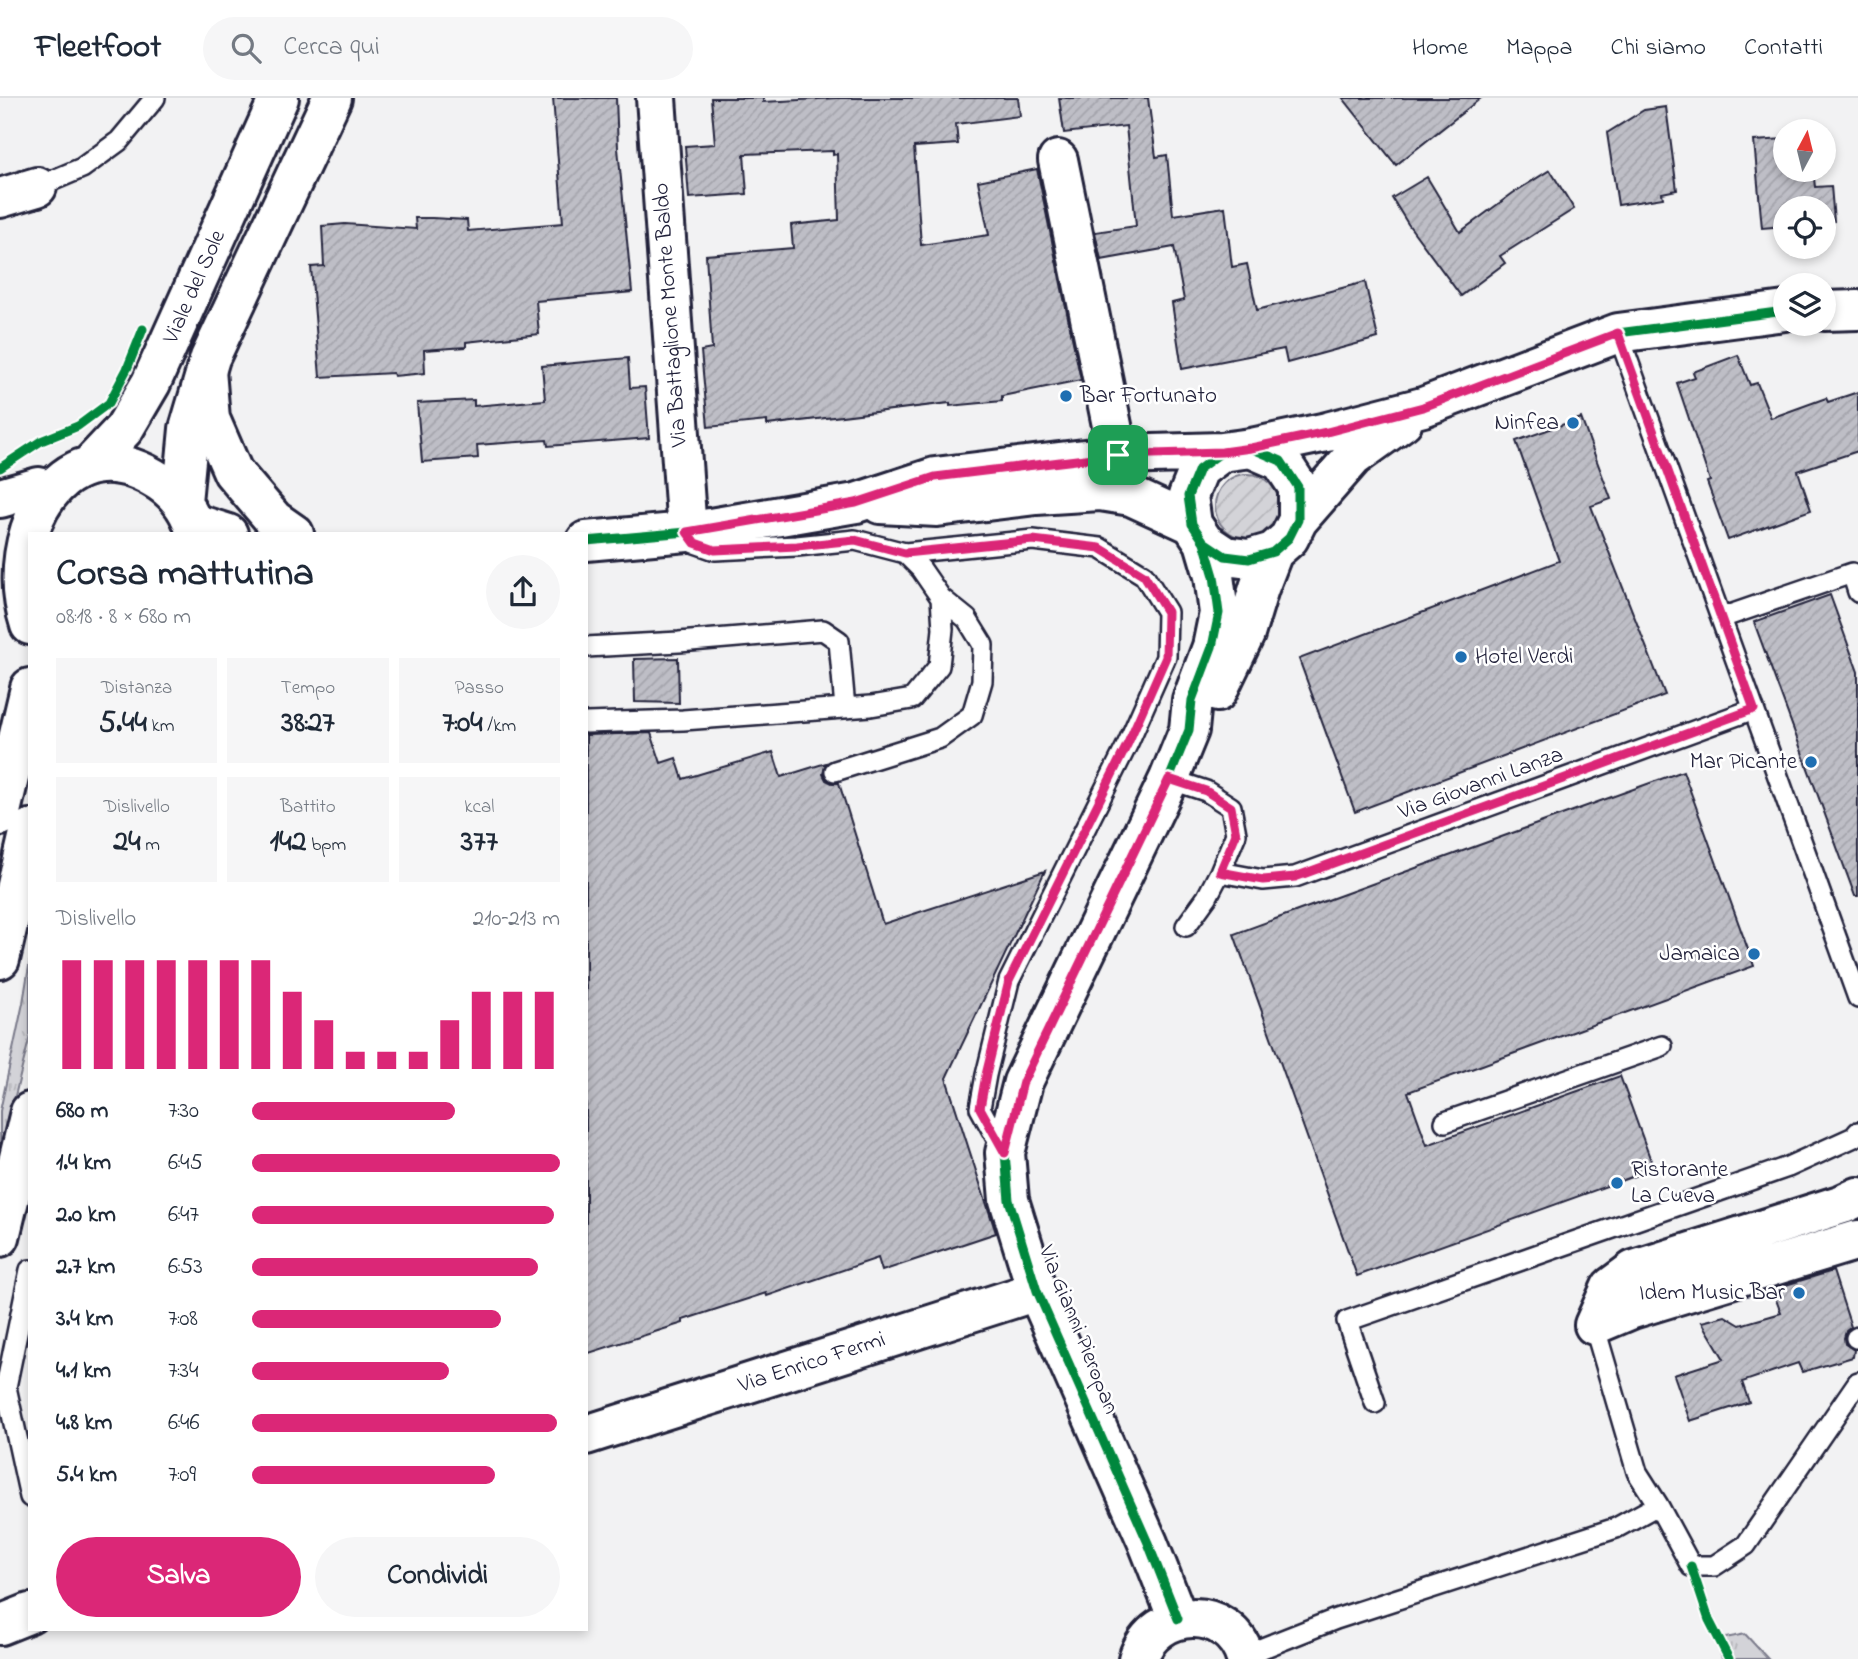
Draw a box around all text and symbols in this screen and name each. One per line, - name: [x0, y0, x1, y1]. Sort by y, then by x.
- search box: [203, 17, 693, 80]
- text: Fleetfoot: [35, 24, 161, 72]
- icon: search: [227, 29, 265, 67]
- text: Cerca qui: [283, 29, 380, 67]
- text: Home: [1412, 31, 1468, 66]
- text: Mappa: [1506, 31, 1573, 66]
- text: Chi siamo: [1611, 31, 1706, 66]
- text: Contatti: [1744, 31, 1823, 66]
- north arrow: [1773, 119, 1836, 182]
- map controls: [1773, 119, 1836, 336]
- street label: Via Battaglione Monte Baldo: [645, 182, 698, 449]
- button: locate: [1773, 196, 1836, 259]
- street label: Viale del Sole: [155, 224, 235, 350]
- button: layers: [1773, 273, 1836, 336]
- place label: Bar Fortunato: [1079, 380, 1217, 413]
- marker: Bar Fortunato: [1058, 388, 1074, 404]
- place label: Ninfea: [1495, 407, 1559, 440]
- marker: Ninfea: [1565, 415, 1581, 431]
- pin: [1088, 425, 1148, 485]
- icon: arrive: [1099, 436, 1137, 474]
- text: Corsa mattutina: [56, 547, 314, 603]
- button: share: [486, 555, 560, 629]
- text: 08:18 · 8 × 680 m: [56, 601, 191, 634]
- place label: Hotel Verdi: [1475, 641, 1573, 674]
- marker: Hotel Verdi: [1453, 649, 1469, 665]
- text: Distanza: [101, 675, 172, 702]
- text: Tempo: [281, 675, 335, 702]
- text: Passo: [455, 675, 504, 702]
- text: 5.44: [99, 702, 147, 746]
- text: 38:27: [281, 702, 335, 746]
- text: 7:04: [442, 702, 483, 746]
- text: km: [147, 713, 175, 740]
- text: /km: [483, 713, 516, 740]
- street label: Via Giovanni Lanza: [1393, 739, 1568, 829]
- place label: Mar Picante: [1690, 746, 1798, 779]
- marker: Mar Picante: [1803, 754, 1819, 770]
- text: Dislivello: [103, 794, 170, 821]
- text: Battito: [280, 794, 336, 821]
- text: kcal: [464, 794, 494, 821]
- text: 24: [113, 821, 141, 865]
- text: 142: [270, 821, 306, 865]
- text: 377: [461, 821, 498, 865]
- text: m: [141, 832, 160, 859]
- text: bpm: [306, 832, 346, 859]
- text: Dislivello: [56, 903, 136, 936]
- text: 210–213 m: [473, 903, 560, 936]
- place label: Jamaica: [1659, 938, 1740, 971]
- marker: Jamaica: [1746, 946, 1762, 962]
- text: 680 m: [56, 1095, 108, 1128]
- text: 7:30: [168, 1095, 199, 1128]
- text: 1.4 km: [56, 1147, 111, 1180]
- text: 6:45: [168, 1147, 203, 1180]
- place label: Ristorante La Cueva: [1631, 1154, 1729, 1213]
- marker: Ristorante La Cueva: [1609, 1175, 1625, 1191]
- text: 2.0 km: [56, 1199, 116, 1232]
- text: 6:47: [168, 1199, 199, 1232]
- street label: Via Gianni Pieropan: [1029, 1240, 1127, 1419]
- text: 2.7 km: [56, 1251, 115, 1284]
- text: 6:53: [168, 1251, 203, 1284]
- place label: Idem Music Bar: [1639, 1277, 1786, 1310]
- marker: Idem Music Bar: [1791, 1285, 1807, 1301]
- text: 3.4 km: [56, 1303, 113, 1336]
- text: 7:08: [168, 1303, 198, 1336]
- street label: Via Enrico Fermi: [733, 1324, 890, 1403]
- text: 4.1 km: [56, 1355, 111, 1388]
- text: 7:34: [168, 1355, 198, 1388]
- text: 4.8 km: [56, 1407, 112, 1440]
- text: 6:46: [168, 1407, 200, 1440]
- text: 5.4 km: [56, 1459, 117, 1492]
- text: 7:09: [168, 1459, 196, 1492]
- button: Salva: [56, 1537, 301, 1617]
- button: Condividi: [315, 1537, 560, 1617]

